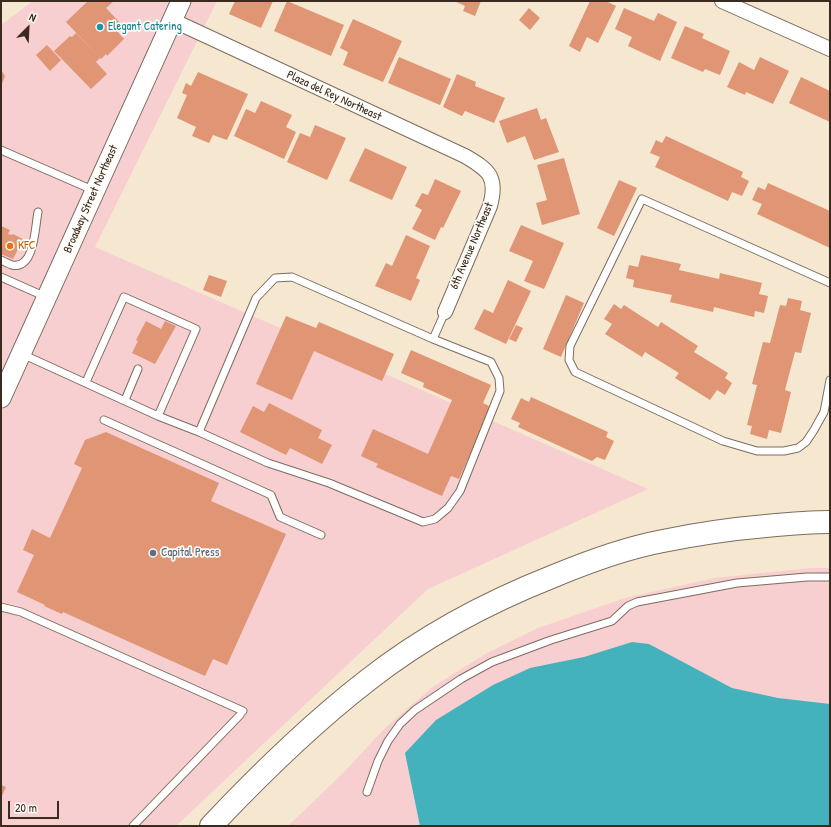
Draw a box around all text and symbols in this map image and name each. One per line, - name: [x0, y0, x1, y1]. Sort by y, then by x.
- north arrow: [8, 8, 48, 48]
- text: N: [27, 9, 38, 25]
- place label: Elegant Catering: [108, 20, 182, 34]
- marker: Elegant Catering: [95, 22, 105, 32]
- street label: Plaza del Rey Northeast: [284, 68, 384, 124]
- street label: Broadway Street Northeast: [61, 143, 121, 255]
- street label: 6th Avenue Northeast: [447, 200, 497, 292]
- place label: KFC: [18, 239, 35, 253]
- marker: KFC: [5, 241, 15, 251]
- place label: Capital Press: [161, 546, 219, 560]
- marker: Capital Press: [148, 548, 158, 558]
- scale bar: [10, 793, 61, 819]
- text: 20 m: [15, 799, 37, 816]

